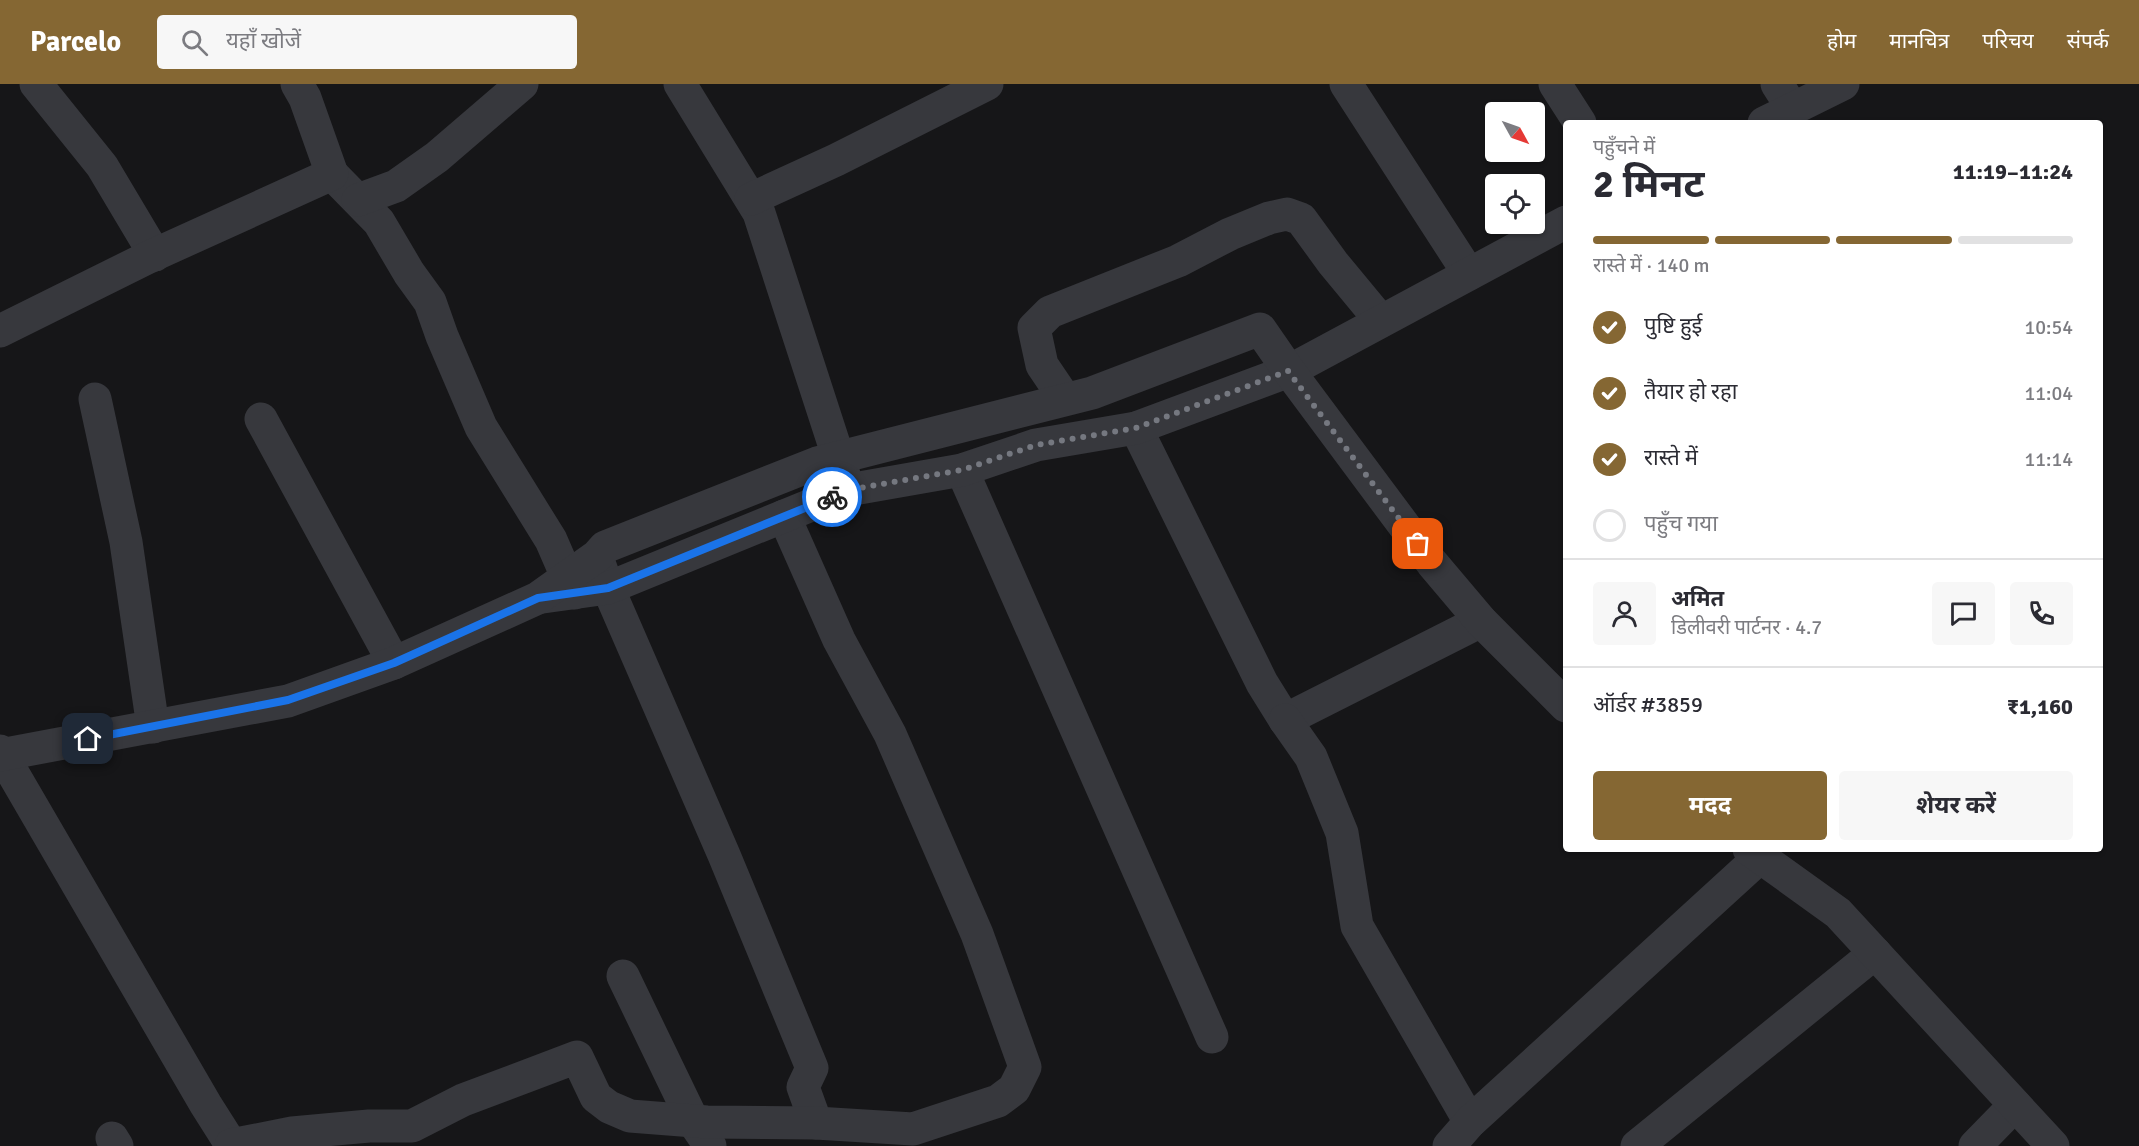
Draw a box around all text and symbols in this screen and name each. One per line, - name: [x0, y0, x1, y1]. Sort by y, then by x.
- search box: [157, 15, 577, 69]
- text: Parcelo: [30, 25, 121, 59]
- icon: search: [178, 26, 211, 59]
- text: यहाँ खोजें: [226, 27, 301, 54]
- text: होम: [1827, 28, 1856, 54]
- text: मानचित्र: [1889, 28, 1949, 54]
- text: परिचय: [1982, 28, 2034, 54]
- text: संपर्क: [2067, 28, 2109, 54]
- north arrow: [1485, 102, 1545, 162]
- map controls: [1485, 102, 1545, 234]
- text: पहुँचने में: [1593, 135, 1655, 160]
- text: 11:19–11:24: [1953, 158, 2073, 185]
- text: 2 मिनट: [1593, 160, 1705, 208]
- button: locate: [1485, 174, 1545, 234]
- text: रास्ते में · 140 m: [1593, 253, 1710, 278]
- icon: check: [1593, 311, 1626, 344]
- text: पुष्टि हुई: [1644, 312, 1702, 339]
- text: 10:54: [2024, 315, 2073, 340]
- icon: check: [1593, 377, 1626, 410]
- text: तैयार हो रहा: [1644, 378, 1737, 405]
- text: 11:04: [2024, 381, 2073, 406]
- icon: check: [1593, 443, 1626, 476]
- text: रास्ते में: [1644, 444, 1698, 471]
- text: 11:14: [2024, 447, 2073, 472]
- courier: [802, 467, 862, 527]
- icon: bike: [816, 481, 849, 514]
- text: पहुँच गया: [1644, 510, 1718, 537]
- pin: [1392, 518, 1443, 569]
- icon: bag: [1401, 527, 1434, 560]
- button: person: [1593, 582, 1656, 645]
- button: chat: [1932, 582, 1995, 645]
- button: phone: [2010, 582, 2073, 645]
- text: अमित: [1671, 585, 1724, 612]
- text: डिलीवरी पार्टनर · 4.7: [1671, 615, 1822, 640]
- text: ऑर्डर #3859: [1593, 691, 1703, 718]
- text: ₹1,160: [2007, 693, 2073, 720]
- pin: [62, 713, 113, 764]
- icon: home: [71, 722, 104, 755]
- button: मदद: [1593, 771, 1827, 840]
- button: शेयर करें: [1839, 771, 2073, 840]

